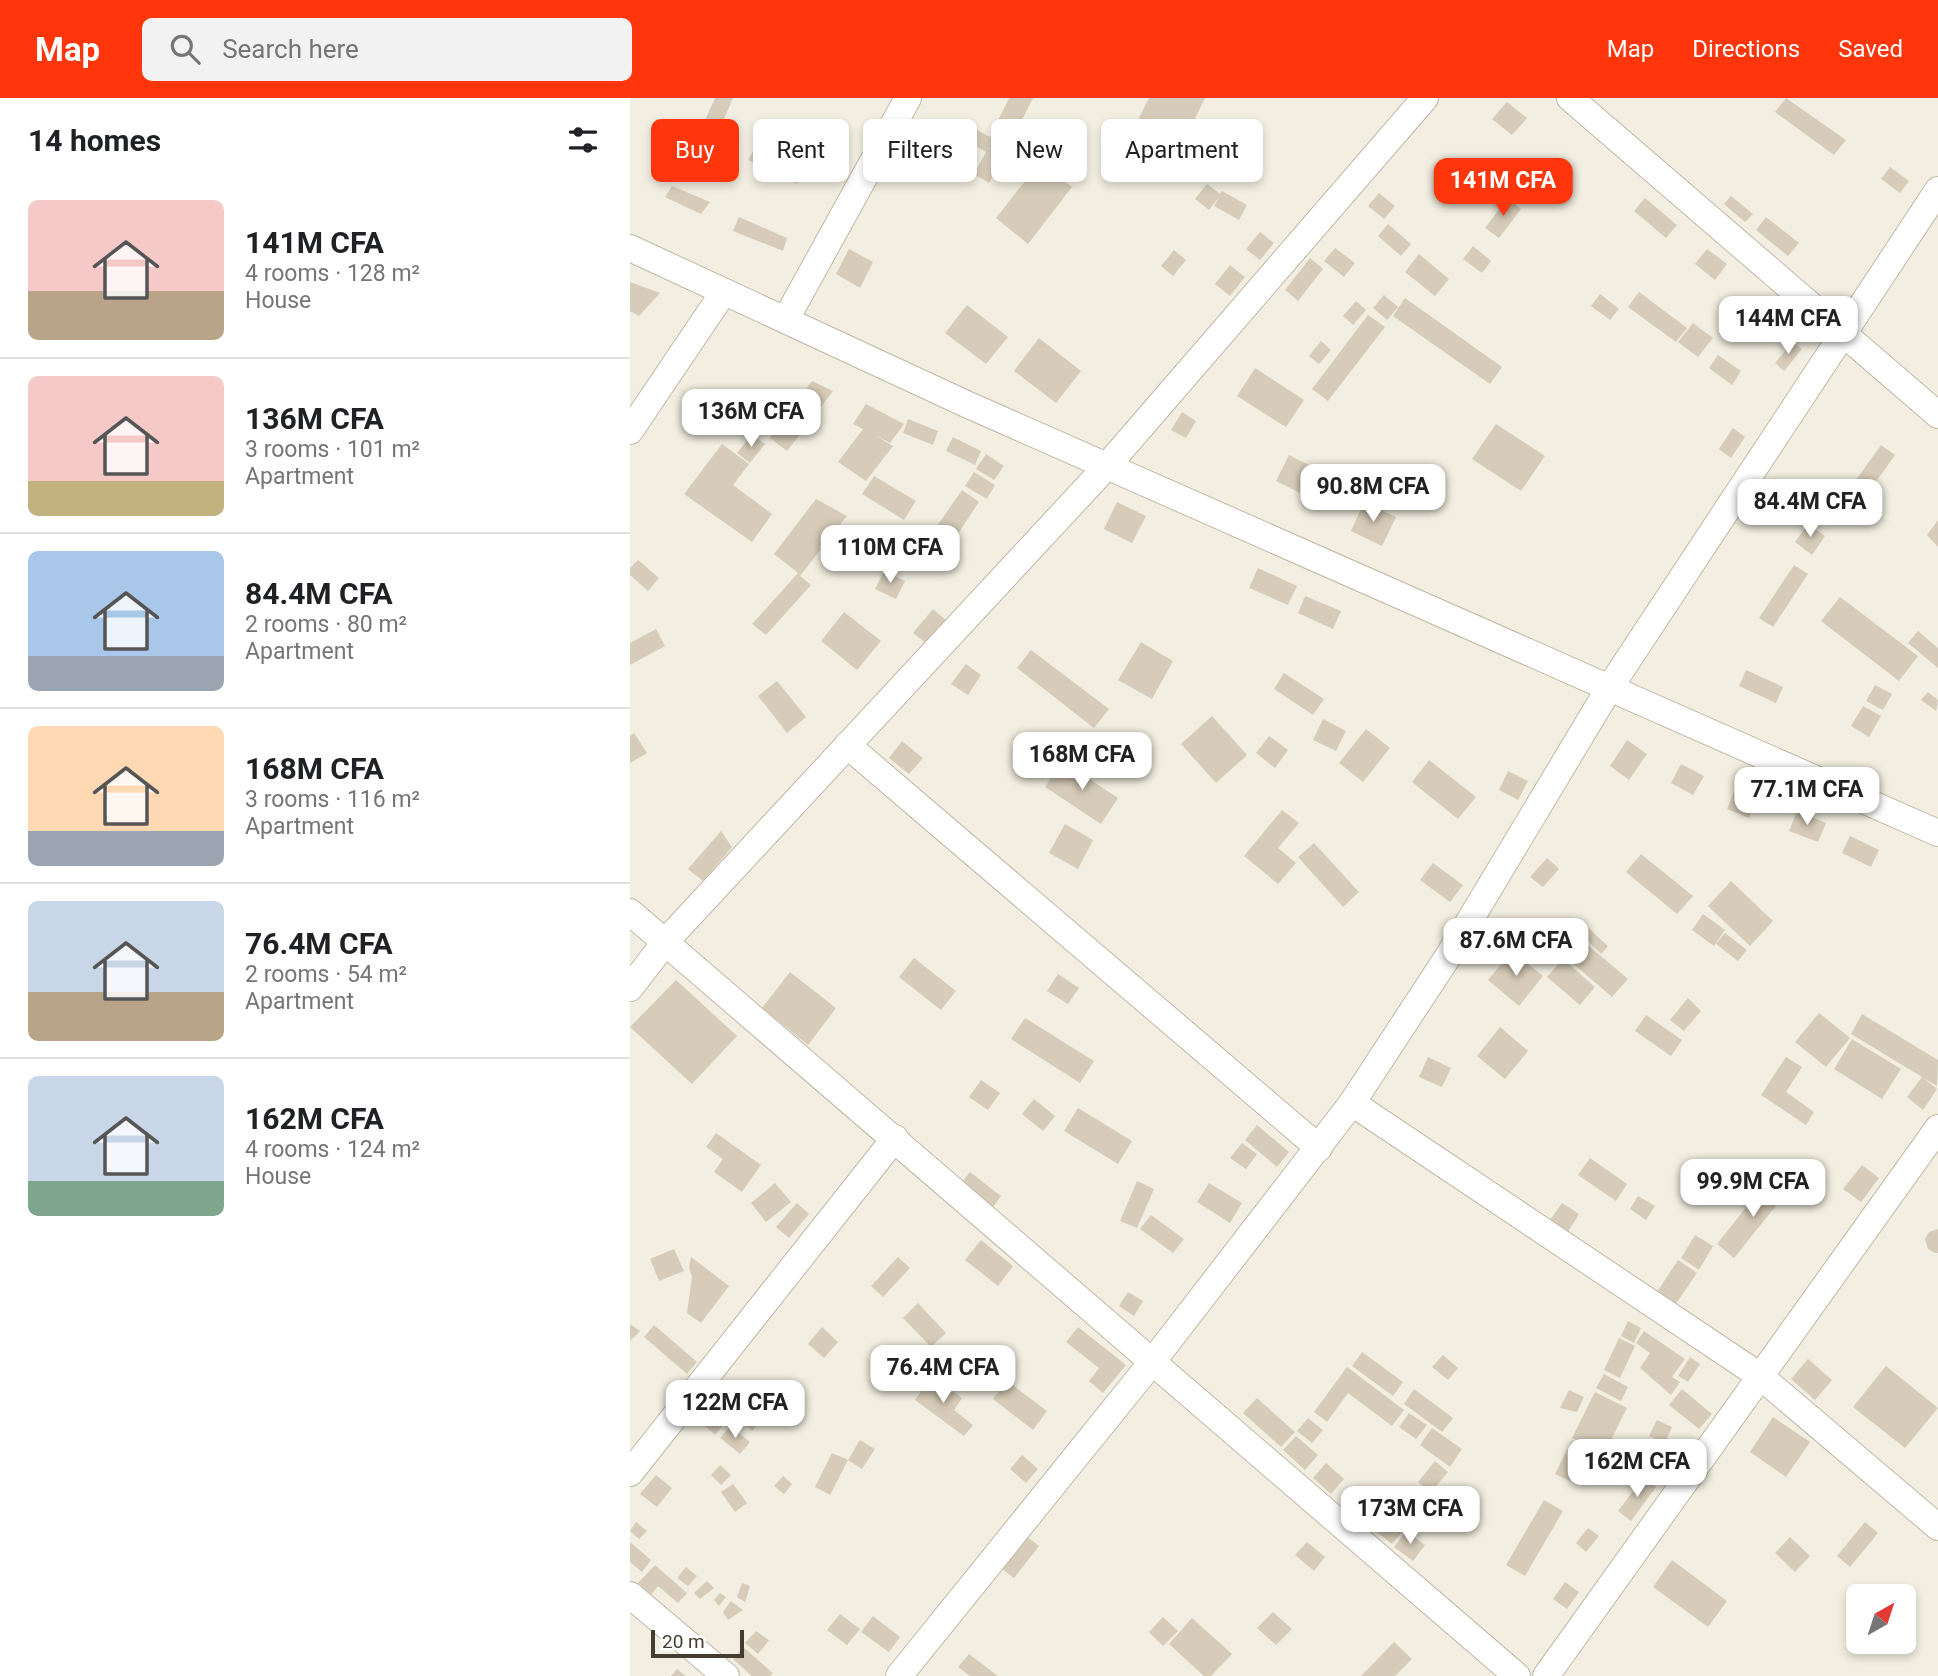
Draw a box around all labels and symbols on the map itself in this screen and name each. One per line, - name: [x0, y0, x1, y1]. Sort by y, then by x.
- pin: 141M CFA: [1431, 158, 1575, 218]
- pin: 144M CFA: [1716, 296, 1860, 356]
- pin: 136M CFA: [679, 390, 823, 449]
- pin: 90.8M CFA: [1293, 464, 1453, 524]
- pin: 84.4M CFA: [1730, 480, 1890, 539]
- pin: 110M CFA: [818, 526, 962, 585]
- pin: 168M CFA: [1010, 732, 1154, 792]
- pin: 77.1M CFA: [1727, 768, 1887, 827]
- pin: 87.6M CFA: [1436, 918, 1596, 978]
- pin: 99.9M CFA: [1673, 1160, 1833, 1219]
- pin: 76.4M CFA: [863, 1346, 1023, 1405]
- pin: 122M CFA: [663, 1380, 807, 1440]
- pin: 162M CFA: [1565, 1440, 1709, 1499]
- pin: 173M CFA: [1338, 1486, 1482, 1546]
- north arrow: [1846, 1584, 1916, 1654]
- scale bar: [651, 1627, 744, 1659]

